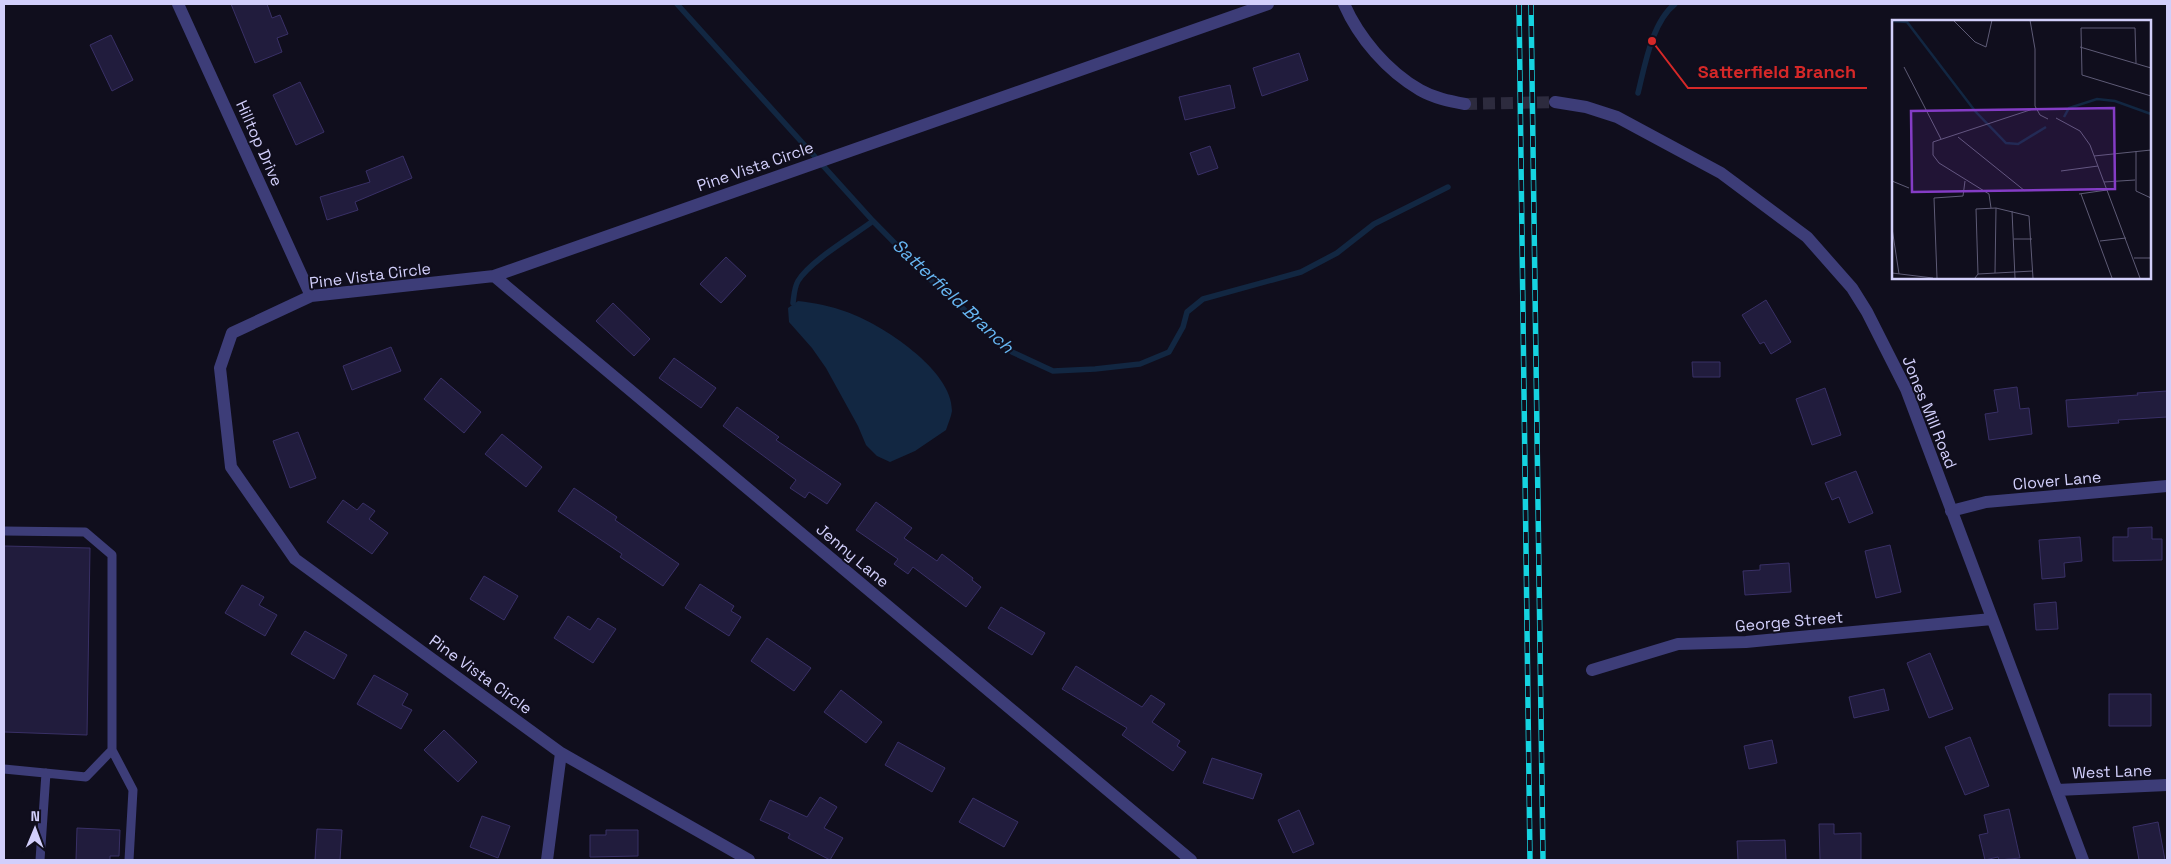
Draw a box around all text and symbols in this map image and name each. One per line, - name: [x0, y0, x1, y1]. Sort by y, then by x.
- inset map: [1892, 20, 2151, 279]
- callout: Satterfield Branch: [1688, 55, 1867, 88]
- text: Satterfield Branch: [1698, 60, 1856, 83]
- street label: Hilltop Drive: [231, 97, 288, 189]
- street label: Pine Vista Circle: [694, 137, 816, 196]
- water label: Satterfield Branch: [888, 233, 1020, 358]
- street label: Pine Vista Circle: [308, 258, 432, 293]
- street label: Jones Mill Road: [1897, 353, 1962, 472]
- street label: Clover Lane: [2012, 466, 2102, 495]
- street label: Jenny Lane: [812, 519, 894, 592]
- street label: George Street: [1734, 606, 1844, 637]
- street label: Pine Vista Circle: [425, 630, 536, 719]
- street label: West Lane: [2072, 760, 2152, 783]
- north arrow: [10, 804, 60, 854]
- text: N: [30, 807, 40, 825]

